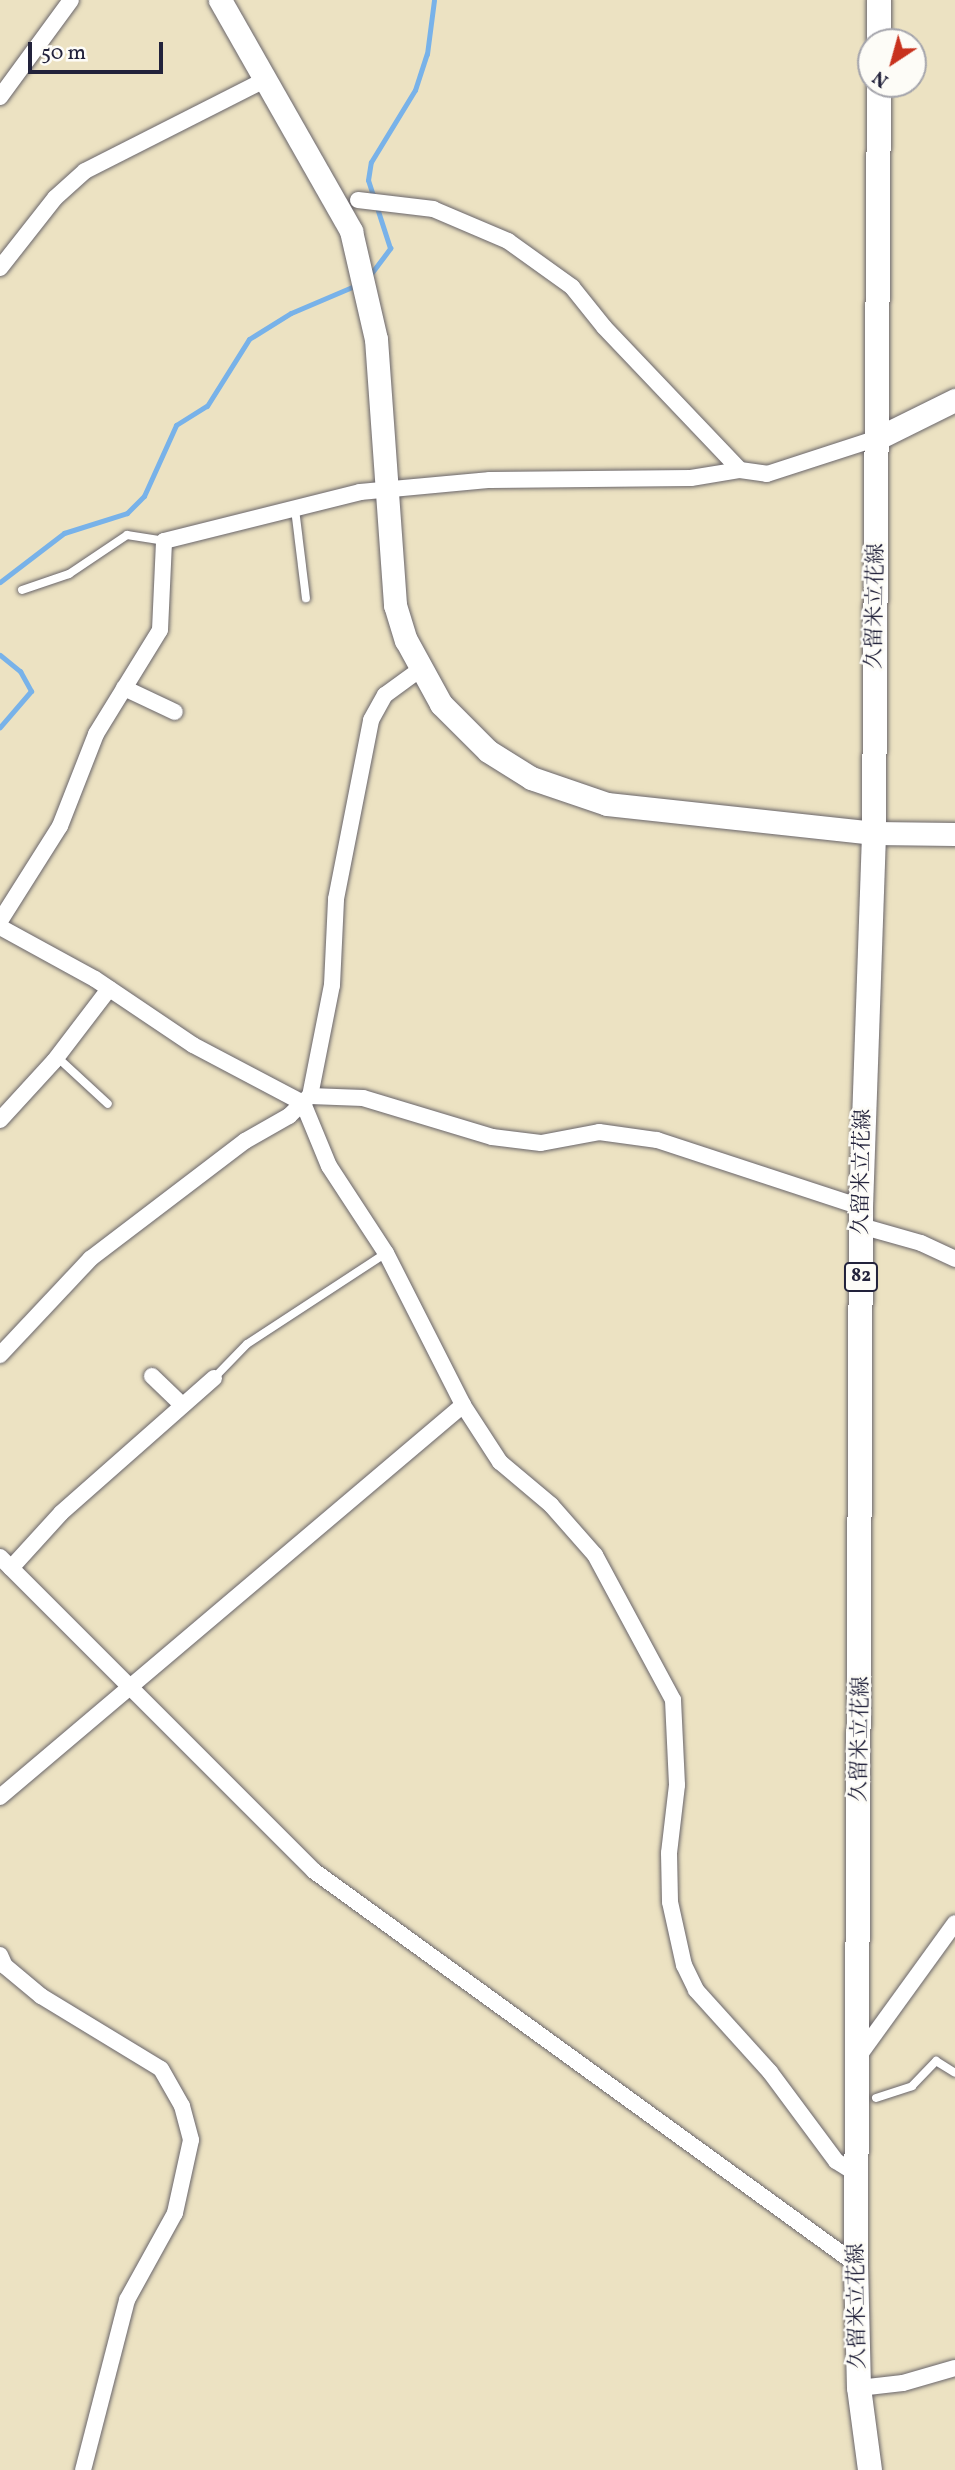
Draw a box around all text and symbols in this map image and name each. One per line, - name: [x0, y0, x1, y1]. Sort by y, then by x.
- scale bar: [32, 28, 166, 72]
- north arrow: [857, 28, 927, 98]
- text: 50 m: [41, 39, 86, 68]
- text: N: [868, 64, 894, 93]
- street label: 久留米立花線: [862, 543, 890, 669]
- street label: 久留米立花線: [849, 1109, 877, 1235]
- road number: 82: [844, 1261, 878, 1292]
- street label: 久留米立花線: [847, 1676, 875, 1802]
- street label: 久留米立花線: [844, 2243, 872, 2369]

